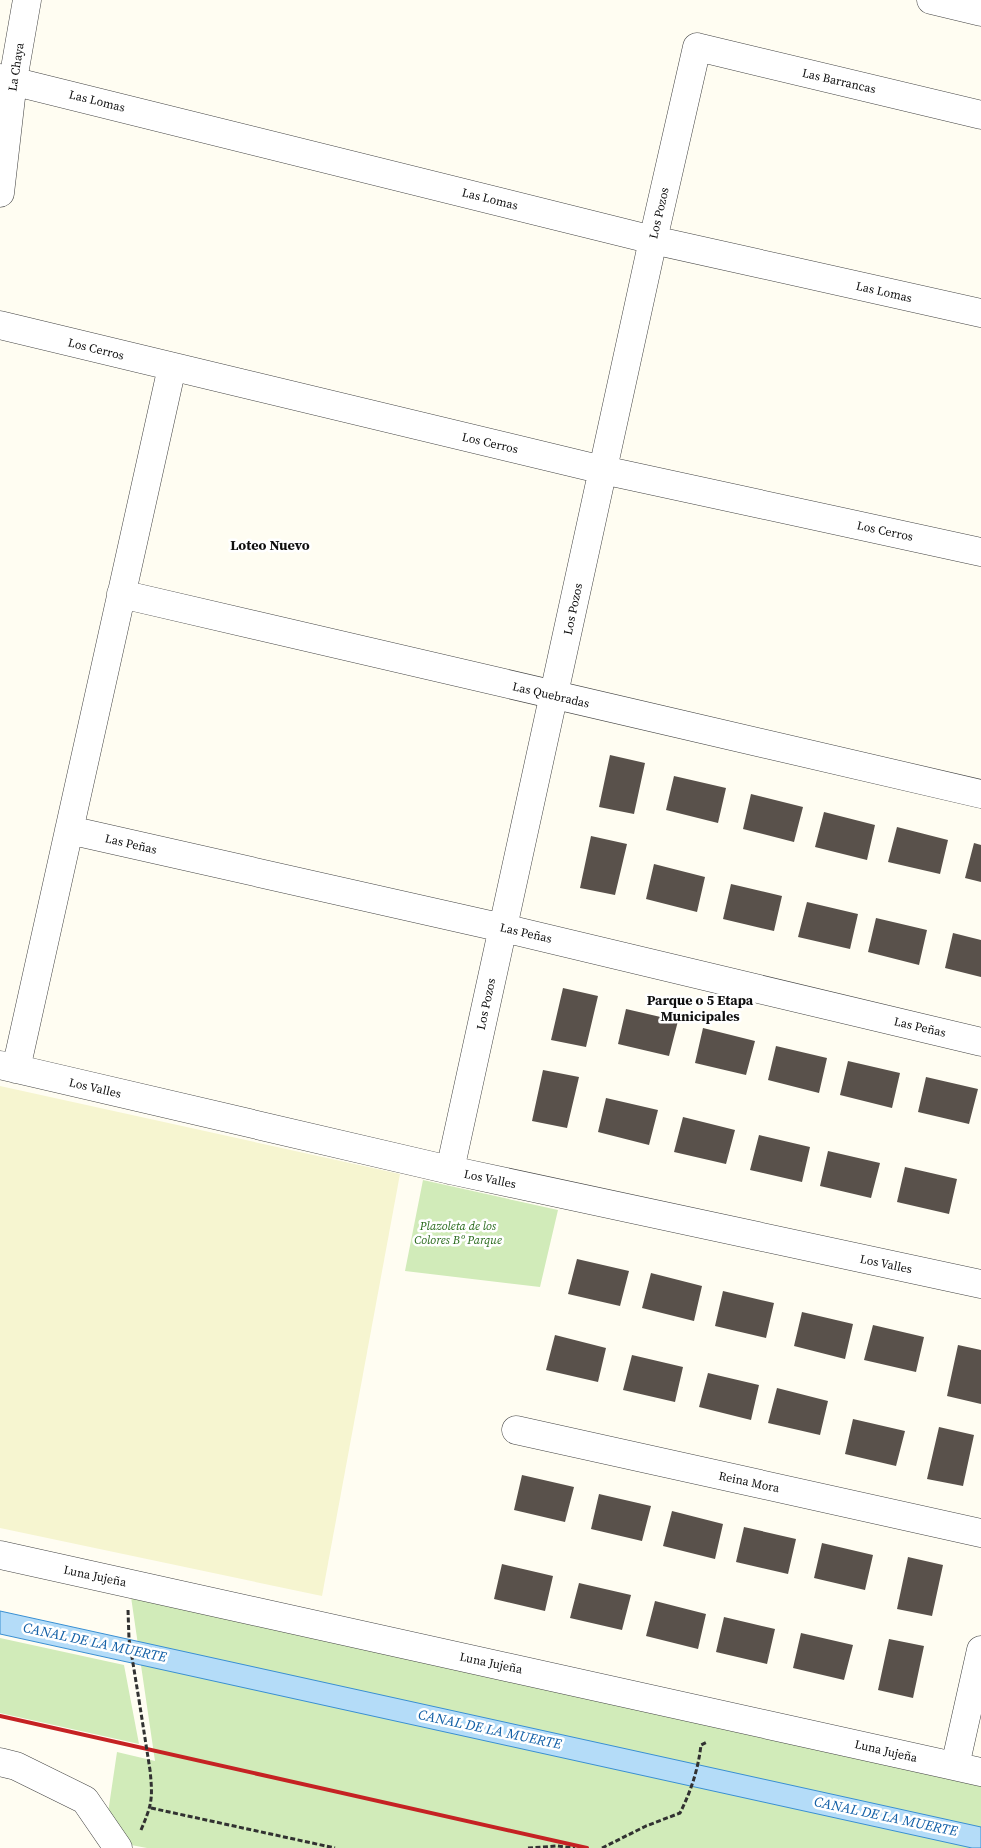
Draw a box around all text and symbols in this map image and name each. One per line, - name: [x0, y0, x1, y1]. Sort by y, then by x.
- street label: La Chaya: [4, 41, 28, 92]
- street label: Las Barrancas: [800, 65, 878, 97]
- street label: Las Lomas: [67, 86, 127, 116]
- street label: Las Lomas: [460, 184, 520, 214]
- street label: Los Pozos: [645, 186, 673, 240]
- street label: Las Lomas: [854, 278, 914, 306]
- street label: Los Cerros: [66, 334, 126, 364]
- street label: Los Cerros: [460, 429, 520, 457]
- street label: Los Cerros: [855, 517, 915, 545]
- district label: Loteo Nuevo: [230, 535, 310, 555]
- street label: Los Pozos: [560, 582, 586, 636]
- street label: Las Quebradas: [511, 678, 591, 712]
- street label: Las Peñas: [103, 830, 159, 858]
- street label: Las Peñas: [498, 919, 554, 947]
- street label: Los Pozos: [473, 977, 499, 1031]
- district label: Parque o 5 Etapa Municipales: [647, 990, 754, 1026]
- street label: Las Peñas: [892, 1013, 948, 1041]
- street label: Los Valles: [67, 1074, 123, 1102]
- street label: Los Valles: [462, 1166, 518, 1192]
- park label: Plazoleta de los Colores Bº Parque: [414, 1218, 502, 1248]
- street label: Los Valles: [858, 1251, 914, 1277]
- street label: Reina Mora: [717, 1468, 782, 1496]
- street label: Luna Jujeña: [62, 1562, 129, 1591]
- water label: CANAL DE LA MUERTE: [21, 1617, 169, 1667]
- street label: Luna Jujeña: [458, 1649, 525, 1678]
- water label: CANAL DE LA MUERTE: [416, 1704, 564, 1754]
- street label: Luna Jujeña: [853, 1736, 920, 1766]
- water label: CANAL DE LA MUERTE: [812, 1791, 960, 1841]

